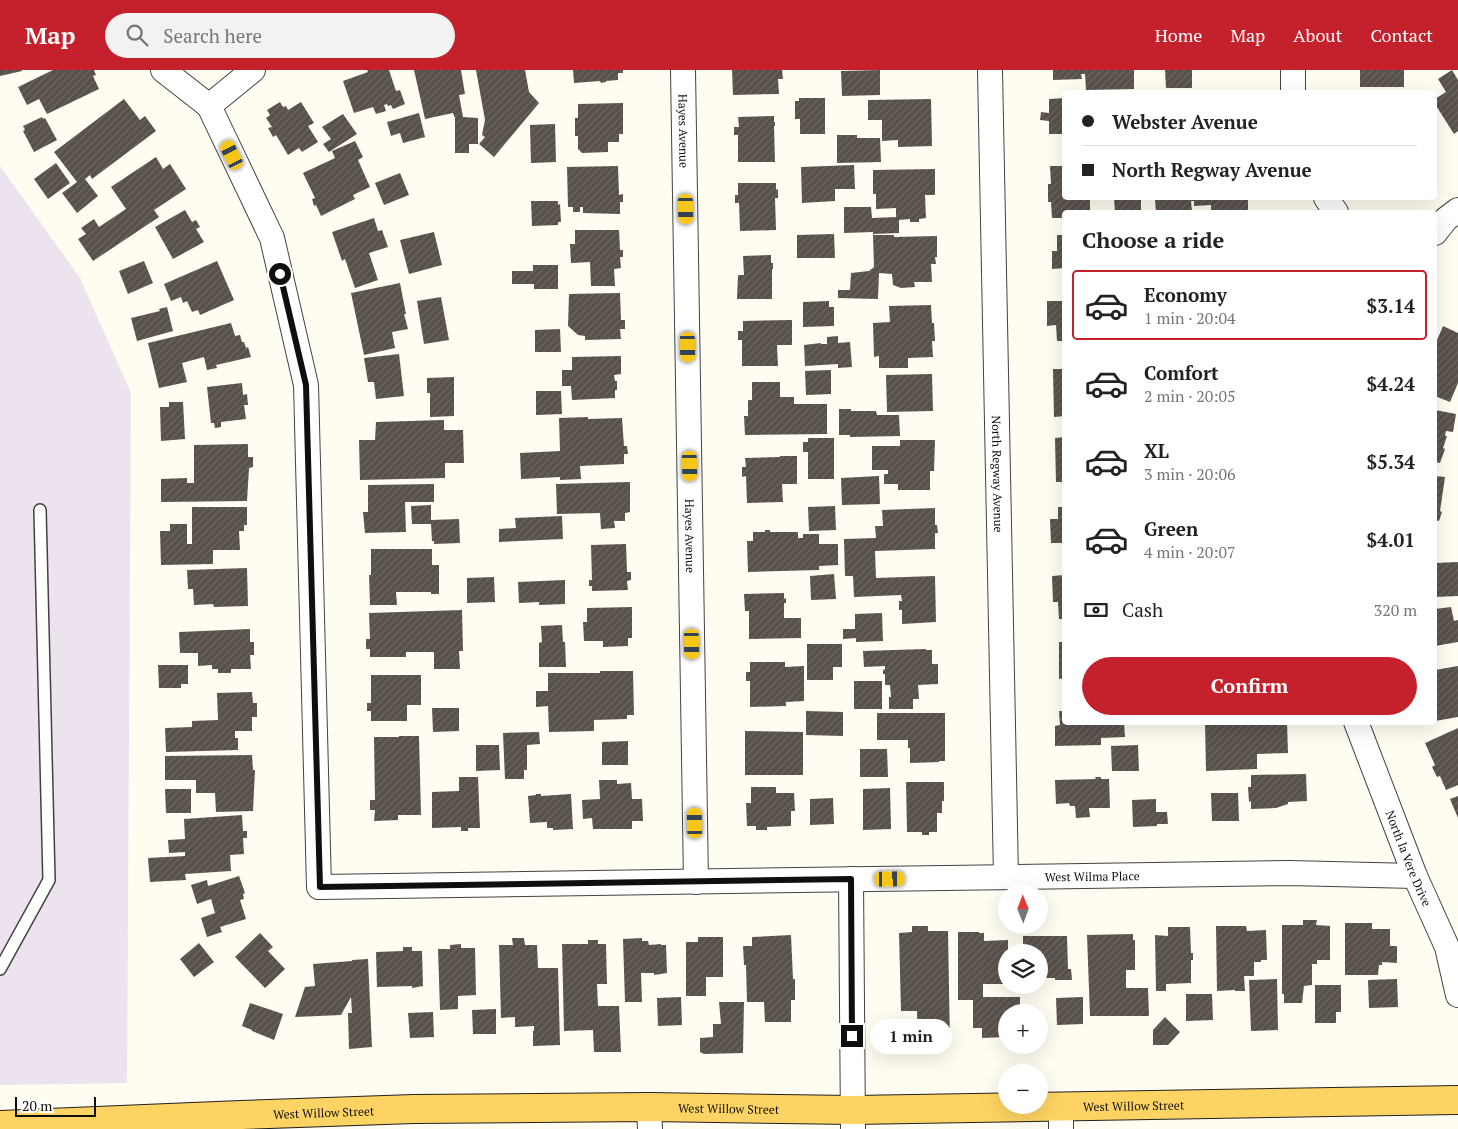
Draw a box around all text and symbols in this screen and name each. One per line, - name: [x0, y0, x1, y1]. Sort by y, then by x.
- search box: [105, 13, 455, 58]
- text: Map: [25, 19, 75, 51]
- icon: search: [123, 21, 151, 49]
- text: Search here: [163, 23, 262, 48]
- text: Home: [1155, 23, 1202, 47]
- text: Map: [1230, 23, 1265, 47]
- text: About: [1293, 23, 1342, 47]
- text: Contact: [1370, 23, 1433, 47]
- street label: Hayes Avenue: [676, 94, 692, 168]
- text: Webster Avenue: [1112, 109, 1258, 134]
- car: [218, 138, 245, 172]
- text: North Regway Avenue: [1112, 157, 1312, 182]
- car: [678, 194, 693, 224]
- text: Choose a ride: [1082, 225, 1224, 254]
- route start: [269, 263, 291, 285]
- text: Economy: [1144, 282, 1227, 307]
- icon: car: [1084, 283, 1129, 328]
- text: $3.14: [1366, 293, 1415, 318]
- text: 1 min · 20:04: [1144, 307, 1236, 329]
- car: [680, 332, 695, 362]
- text: Comfort: [1144, 360, 1219, 385]
- icon: car: [1084, 361, 1129, 406]
- text: $4.24: [1366, 371, 1415, 396]
- text: 2 min · 20:05: [1144, 385, 1236, 407]
- street label: North Regway Avenue: [989, 415, 1007, 533]
- text: XL: [1144, 438, 1169, 463]
- icon: car: [1084, 439, 1129, 484]
- text: $5.34: [1366, 449, 1415, 474]
- car: [682, 451, 697, 481]
- text: 3 min · 20:06: [1144, 463, 1236, 485]
- street label: Hayes Avenue: [682, 499, 699, 573]
- text: Green: [1144, 516, 1198, 541]
- icon: car: [1084, 517, 1129, 562]
- text: $4.01: [1366, 527, 1415, 552]
- text: 4 min · 20:07: [1144, 541, 1236, 563]
- icon: cash: [1082, 596, 1110, 624]
- text: Cash: [1122, 597, 1163, 622]
- text: 320 m: [1374, 599, 1417, 621]
- car: [684, 629, 699, 659]
- button: Confirm: [1082, 657, 1417, 715]
- car: [687, 808, 702, 838]
- street label: North la Vere Drive: [1383, 808, 1435, 908]
- street label: West Wilma Place: [1045, 868, 1140, 884]
- car: [874, 871, 905, 887]
- north arrow: [998, 884, 1048, 934]
- map controls: [998, 884, 1048, 1114]
- button: layers: [998, 944, 1048, 994]
- button: +: [998, 1004, 1048, 1054]
- callout: 1 min: [870, 1018, 952, 1054]
- route end: [841, 1025, 863, 1047]
- text: 1 min: [889, 1025, 933, 1047]
- button: −: [998, 1064, 1048, 1114]
- scale bar: [15, 1094, 96, 1117]
- text: 20 m: [22, 1096, 52, 1115]
- street label: West Willow Street: [1083, 1097, 1185, 1114]
- street label: West Willow Street: [678, 1100, 780, 1116]
- street label: West Willow Street: [273, 1103, 375, 1121]

